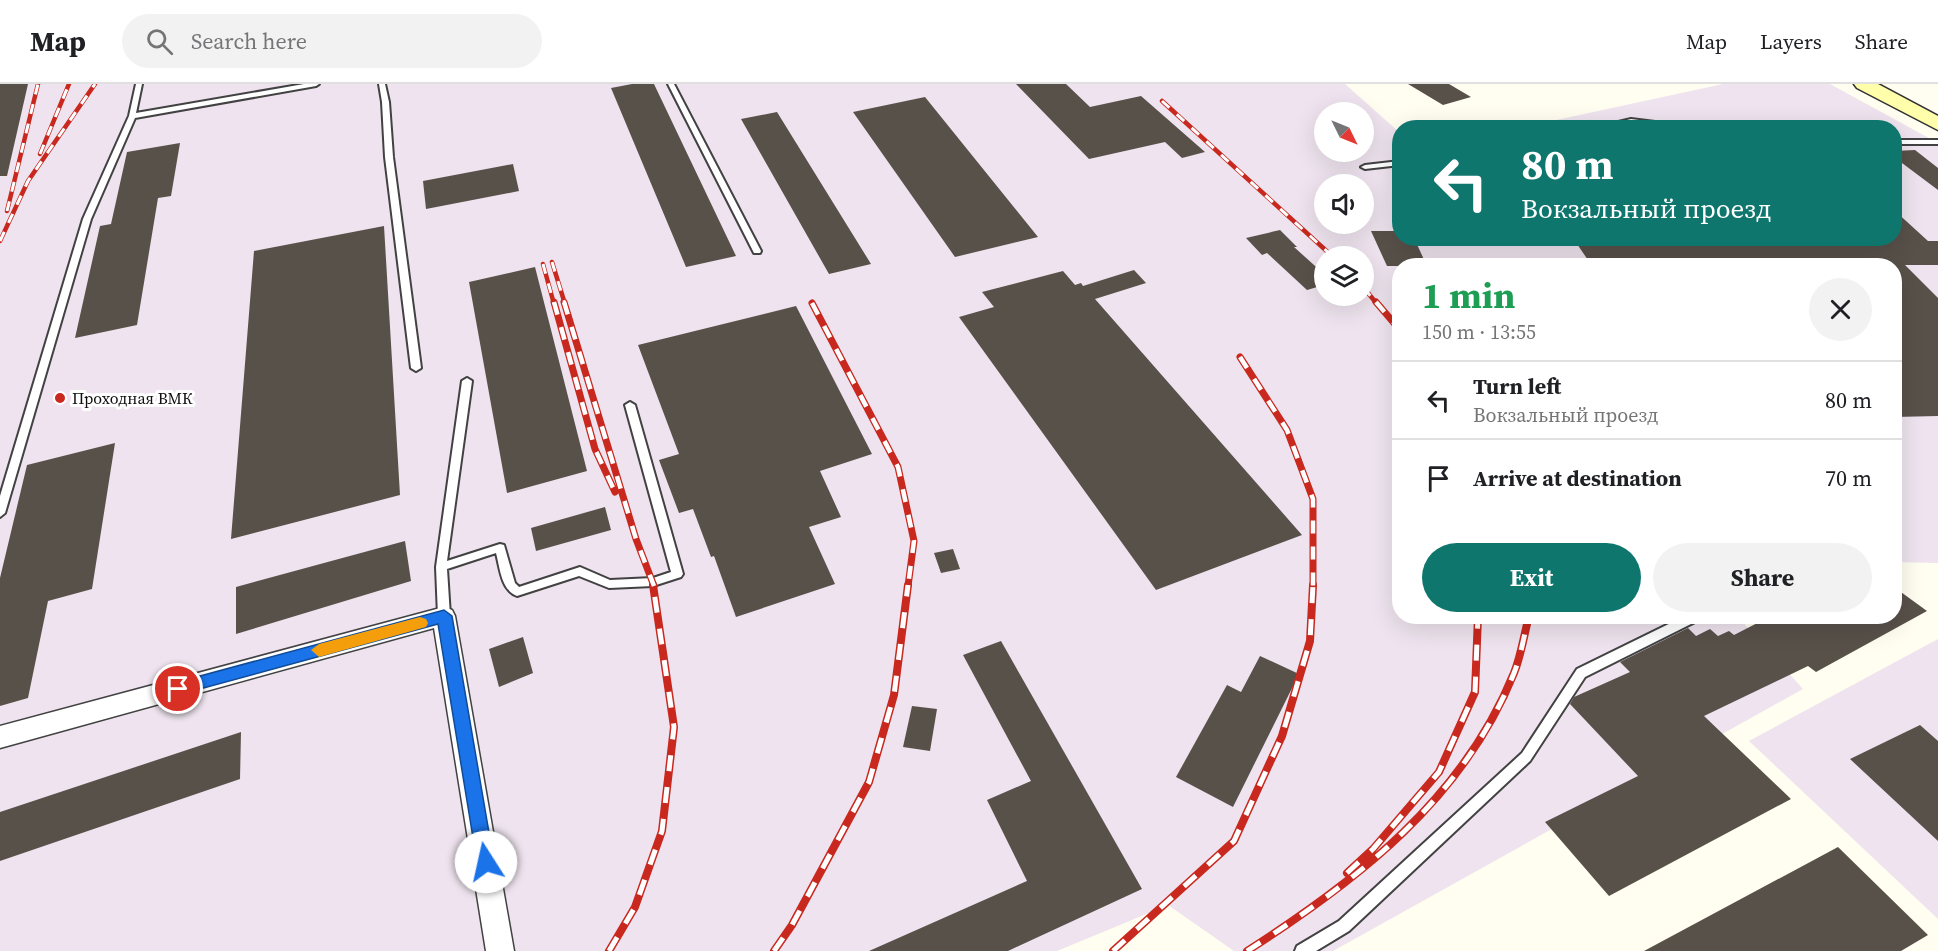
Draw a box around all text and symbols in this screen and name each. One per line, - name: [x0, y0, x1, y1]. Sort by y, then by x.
- search box: [122, 14, 542, 68]
- text: Map: [30, 22, 86, 60]
- icon: search: [143, 25, 176, 58]
- text: Search here: [191, 26, 307, 56]
- text: Map: [1686, 27, 1727, 56]
- text: Layers: [1760, 27, 1822, 56]
- text: Share: [1855, 27, 1908, 56]
- north arrow: [1314, 102, 1374, 162]
- map controls: [1314, 102, 1374, 306]
- text: 80 m: [1521, 135, 1614, 193]
- icon: left: [1422, 144, 1500, 222]
- button: sound: [1314, 174, 1374, 234]
- text: Вокзальный проезд: [1521, 190, 1771, 227]
- button: layers: [1314, 246, 1374, 306]
- text: 1 min: [1422, 271, 1515, 320]
- button: close: [1809, 278, 1872, 341]
- text: 150 m · 13:55: [1422, 318, 1536, 346]
- text: Turn left: [1473, 371, 1561, 401]
- icon: left: [1422, 384, 1455, 417]
- text: 80 m: [1825, 385, 1872, 415]
- place label: Проходная ВМК: [72, 387, 193, 409]
- marker: Проходная ВМК: [53, 391, 67, 405]
- text: Вокзальный проезд: [1473, 401, 1658, 429]
- icon: arrive: [1422, 462, 1455, 495]
- text: Arrive at destination: [1473, 463, 1682, 493]
- text: 70 m: [1825, 463, 1872, 493]
- button: Exit: [1422, 543, 1641, 612]
- button: Share: [1653, 543, 1872, 612]
- pin: [152, 663, 203, 714]
- icon: arrive: [161, 672, 194, 705]
- position arrow: [454, 830, 518, 894]

